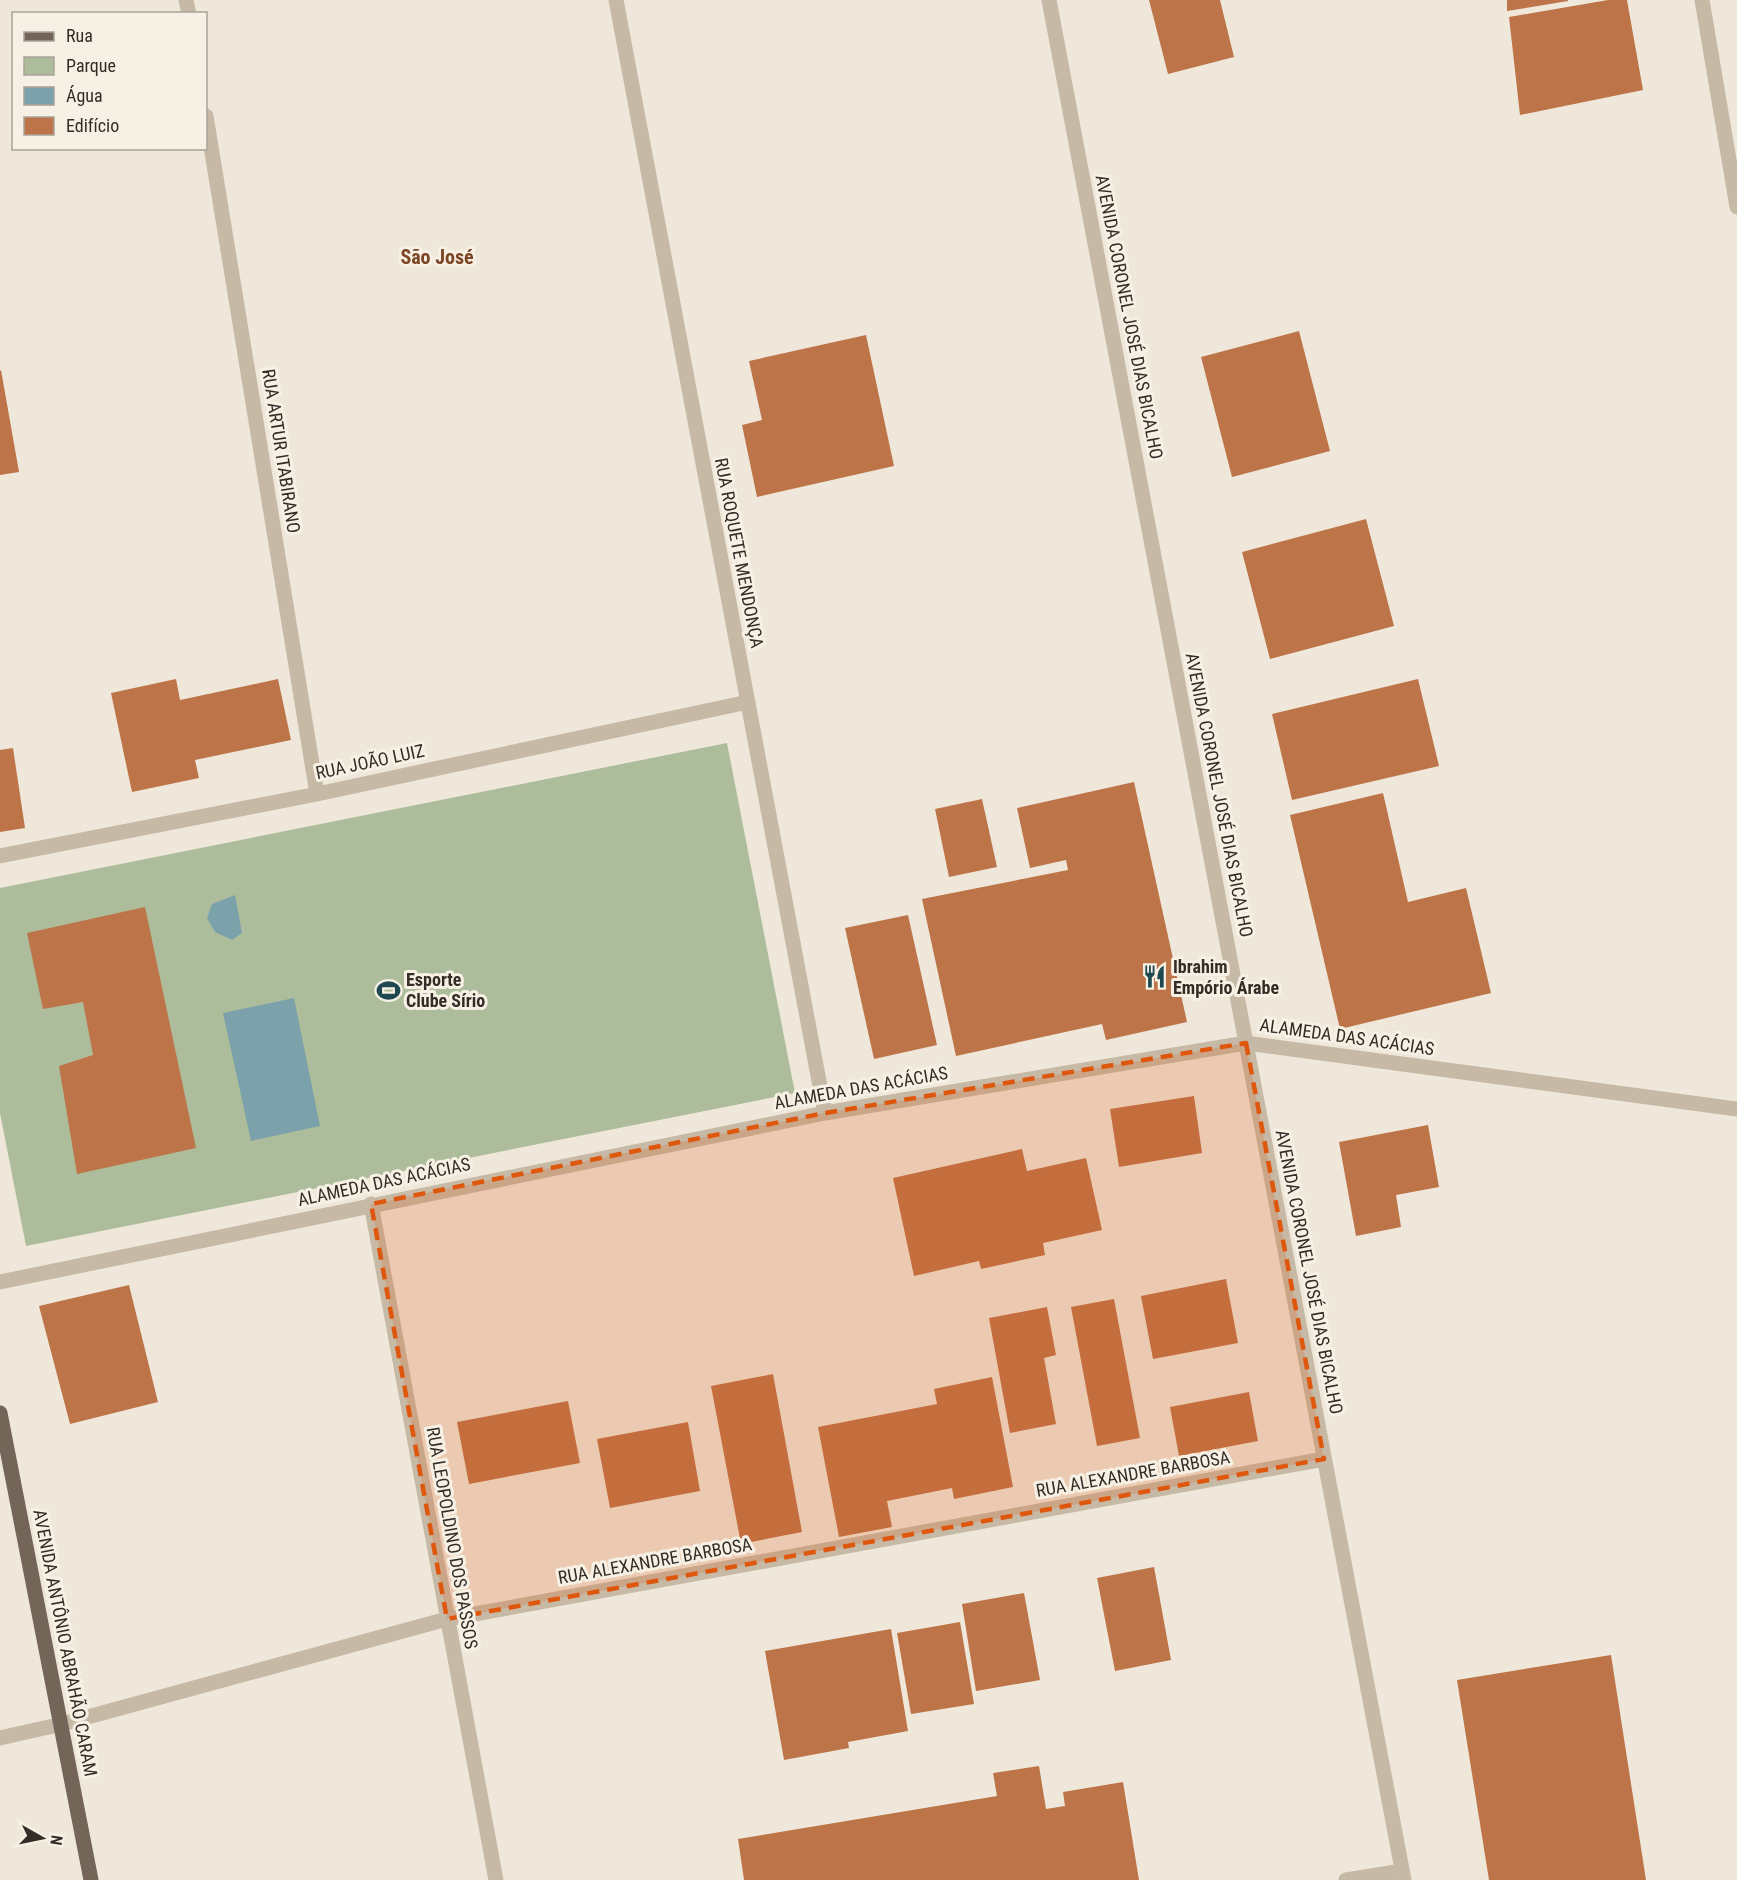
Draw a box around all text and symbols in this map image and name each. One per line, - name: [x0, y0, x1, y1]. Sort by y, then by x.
- legend: [12, 12, 207, 150]
- text: Rua: [66, 25, 93, 46]
- text: Parque: [66, 55, 116, 76]
- text: Água: [66, 85, 103, 106]
- text: Edifício: [66, 115, 119, 136]
- street label: AVENIDA CORONEL JOSÉ DIAS BICALHO: [1092, 173, 1167, 461]
- district label: São José: [400, 245, 474, 269]
- street label: RUA ARTUR ITABIRANO: [258, 367, 305, 534]
- street label: RUA ROQUETE MENDONÇA: [711, 456, 768, 650]
- street label: AVENIDA CORONEL JOSÉ DIAS BICALHO: [1182, 651, 1257, 939]
- street label: RUA JOÃO LUIZ: [314, 740, 426, 783]
- place label: Ibrahim Empório Árabe: [1173, 956, 1279, 998]
- restaurant icon: Ibrahim Empório Árabe: [1142, 964, 1168, 990]
- place label: Esporte Clube Sírio: [406, 969, 485, 1011]
- sports icon: Esporte Clube Sírio: [375, 977, 401, 1003]
- street label: ALAMEDA DAS ACÁCIAS: [1259, 1014, 1436, 1059]
- street label: ALAMEDA DAS ACÁCIAS: [772, 1062, 949, 1113]
- street label: AVENIDA CORONEL JOSÉ DIAS BICALHO: [1272, 1128, 1347, 1416]
- street label: ALAMEDA DAS ACÁCIAS: [296, 1153, 472, 1210]
- street label: RUA LEOPOLDINO DOS PASSOS: [423, 1425, 482, 1651]
- street label: RUA ALEXANDRE BARBOSA: [1034, 1446, 1232, 1501]
- street label: AVENIDA ANTÔNIO ABRAHÃO CARAM: [29, 1508, 102, 1778]
- street label: RUA ALEXANDRE BARBOSA: [556, 1533, 754, 1588]
- north arrow: [12, 1808, 72, 1868]
- text: N: [46, 1834, 66, 1847]

